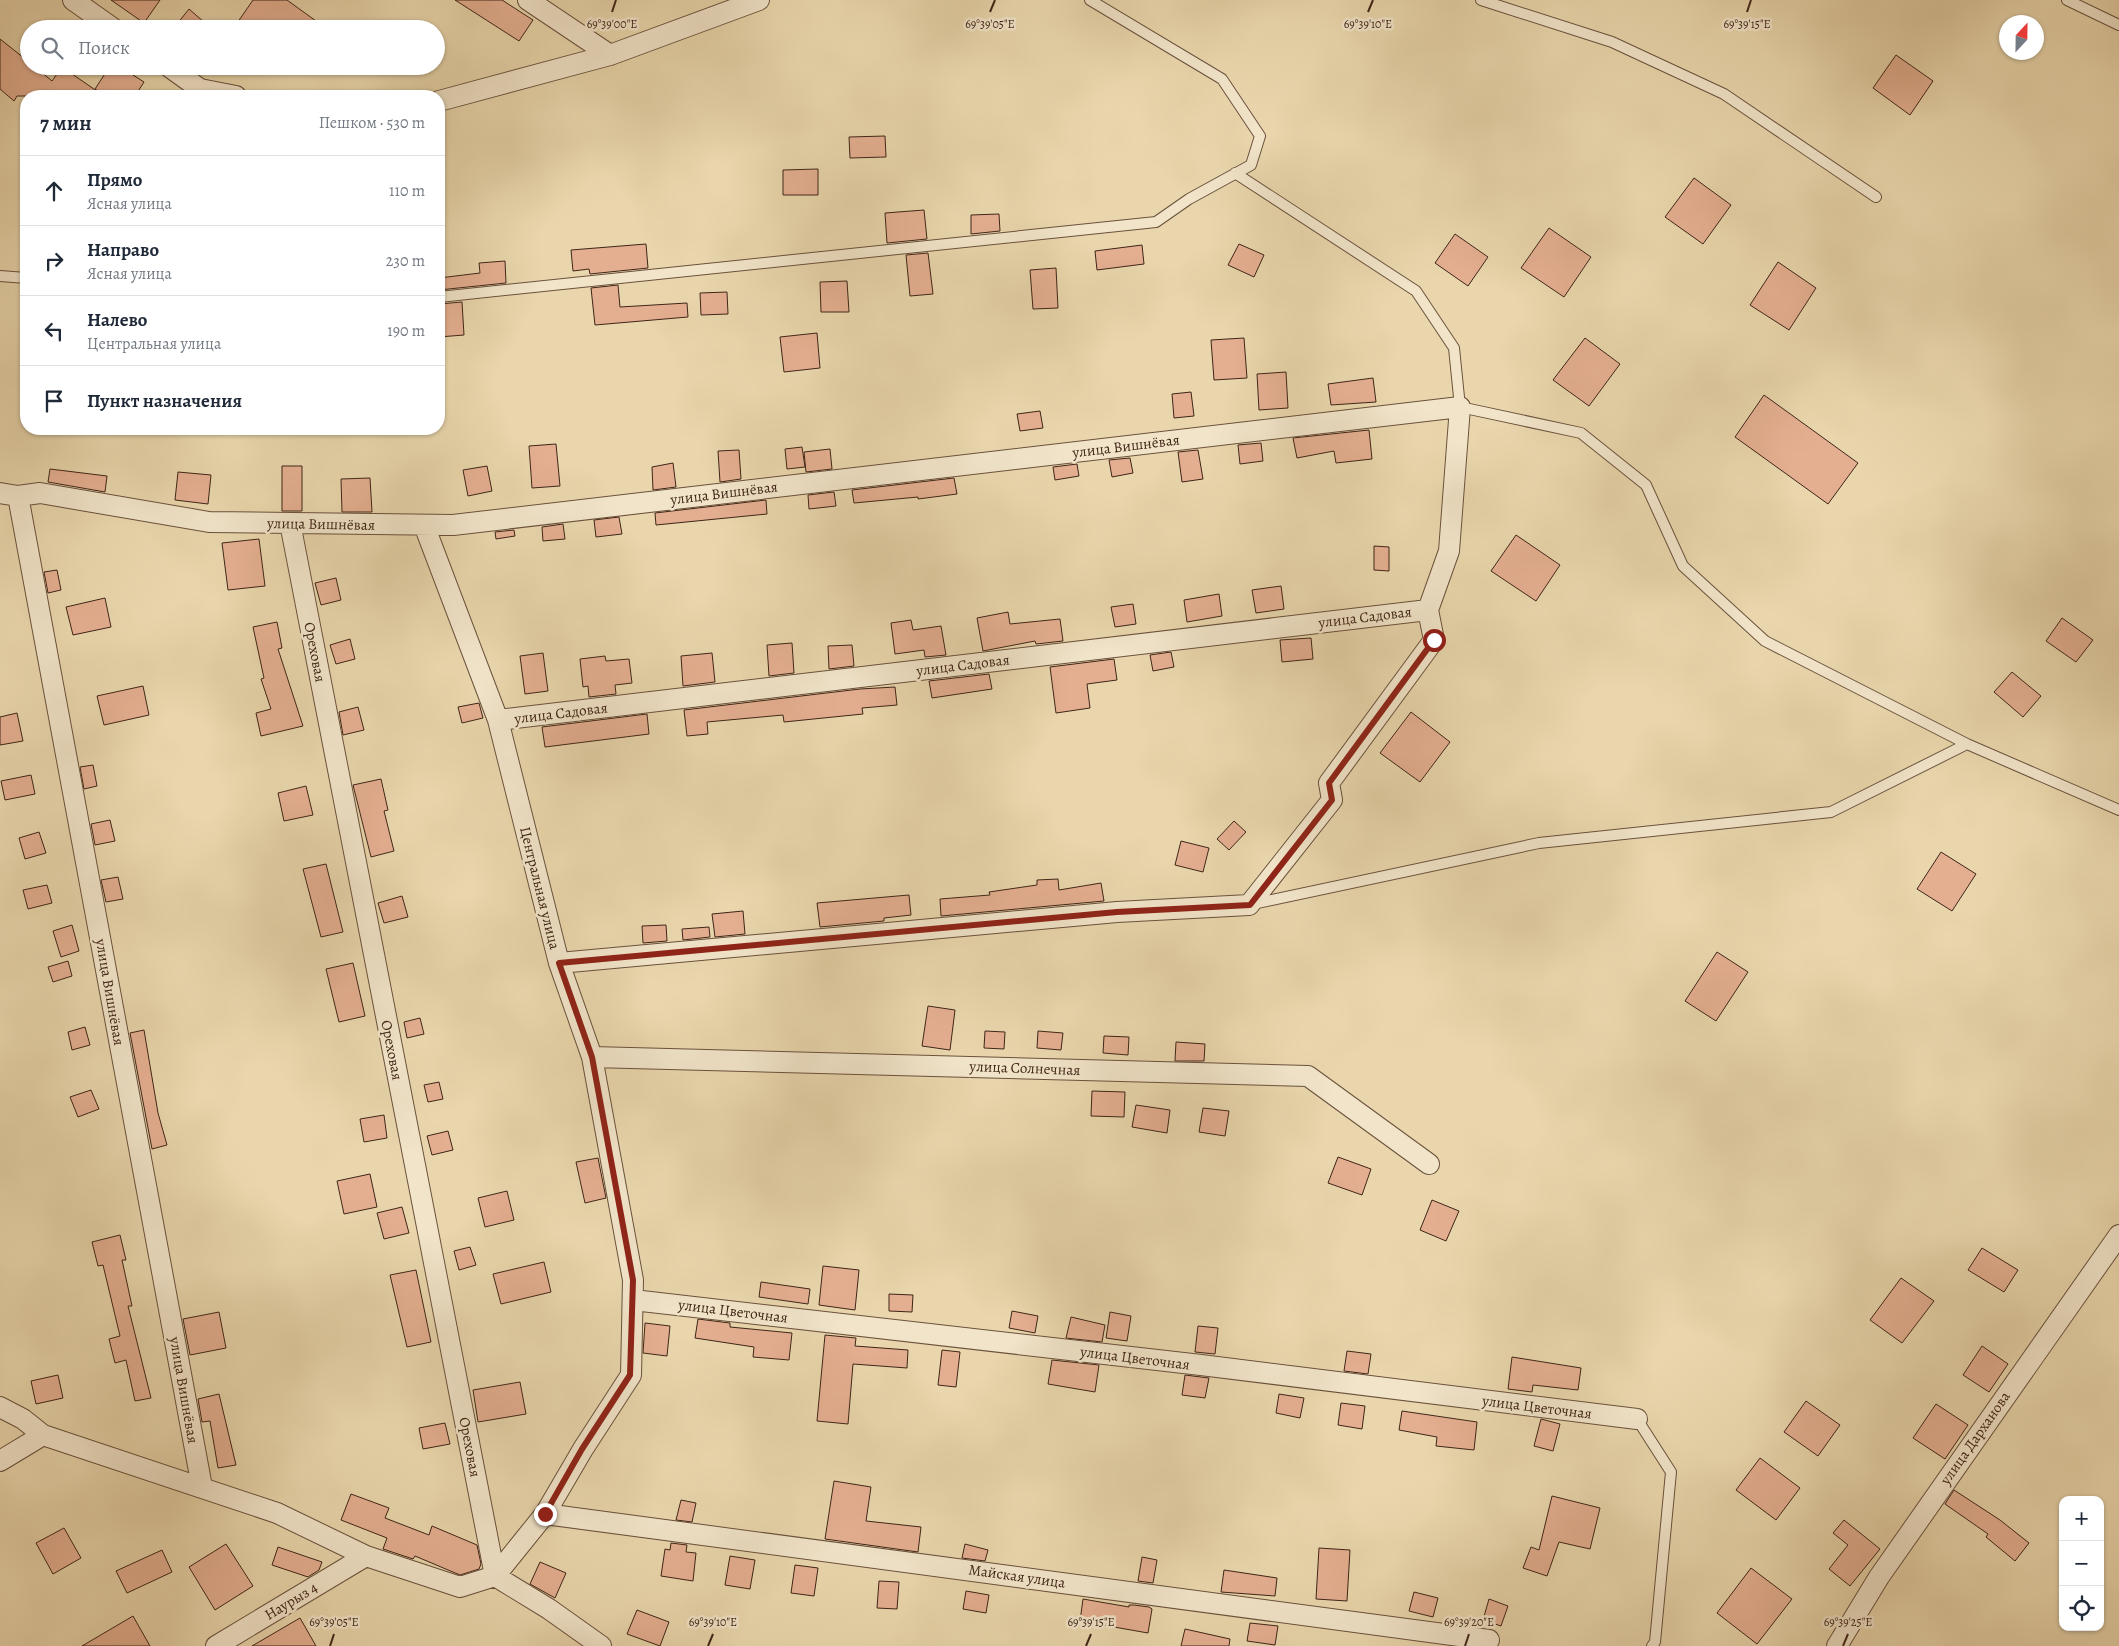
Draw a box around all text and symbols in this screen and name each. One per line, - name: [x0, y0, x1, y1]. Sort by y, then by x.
- north arrow: [1999, 15, 2044, 60]
- text: 69°39'00"E: [587, 16, 637, 32]
- text: 69°39'05"E: [965, 16, 1015, 32]
- text: 69°39'10"E: [1344, 16, 1392, 32]
- text: 69°39'15"E: [1723, 16, 1771, 32]
- search box: [20, 20, 445, 75]
- icon: search: [38, 34, 66, 62]
- text: Поиск: [78, 35, 130, 61]
- text: 7 мин: [40, 109, 92, 137]
- text: Пешком · 530 m: [319, 112, 425, 134]
- text: Прямо: [87, 167, 142, 193]
- icon: ahead: [40, 177, 68, 205]
- text: 110 m: [389, 180, 425, 202]
- text: Ясная улица: [87, 193, 172, 215]
- text: Направо: [87, 237, 159, 263]
- icon: right: [40, 247, 68, 275]
- text: 230 m: [386, 250, 425, 272]
- text: Ясная улица: [87, 263, 172, 285]
- text: Налево: [87, 307, 147, 333]
- icon: left: [40, 317, 68, 345]
- text: 190 m: [387, 320, 425, 342]
- text: Центральная улица: [87, 333, 221, 355]
- icon: arrive: [40, 387, 68, 415]
- text: Пункт назначения: [87, 388, 242, 414]
- street label: улица Вишнёвая: [1070, 429, 1181, 463]
- street label: улица Вишнёвая: [668, 476, 779, 510]
- street label: улица Вишнёвая: [266, 513, 375, 535]
- street label: улица Садовая: [1316, 601, 1413, 633]
- street label: Ореховая: [299, 620, 331, 684]
- route start: [1423, 629, 1446, 652]
- street label: улица Садовая: [914, 649, 1011, 681]
- street label: улица Садовая: [512, 697, 609, 729]
- street label: Центральная улица: [515, 825, 565, 952]
- street label: улица Вишнёвая: [91, 936, 129, 1047]
- street label: Ореховая: [376, 1018, 408, 1082]
- street label: улица Солнечная: [968, 1056, 1081, 1080]
- street label: улица Цветочная: [676, 1294, 789, 1328]
- street label: улица Вишнёвая: [165, 1334, 203, 1445]
- street label: улица Цветочная: [1078, 1341, 1191, 1375]
- street label: улица Дарханова: [1935, 1387, 2015, 1489]
- street label: улица Цветочная: [1480, 1390, 1593, 1424]
- street label: Ореховая: [454, 1415, 486, 1479]
- map controls: [2059, 1496, 2104, 1631]
- button: +: [2059, 1496, 2104, 1541]
- route end: [534, 1503, 557, 1526]
- button: −: [2059, 1541, 2104, 1586]
- street label: Майская улица: [967, 1559, 1067, 1593]
- street label: Наурыз 4: [261, 1577, 321, 1625]
- button: locate: [2059, 1586, 2104, 1631]
- text: 69°39'05"E: [309, 1614, 359, 1630]
- text: 69°39'10"E: [689, 1614, 737, 1630]
- text: 69°39'15"E: [1067, 1614, 1115, 1630]
- text: 69°39'20"E: [1444, 1614, 1494, 1630]
- text: 69°39'25"E: [1824, 1614, 1872, 1630]

